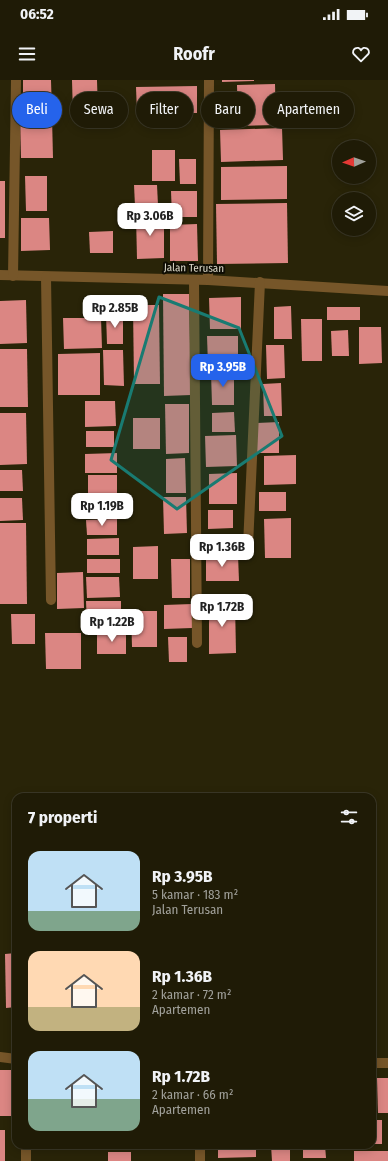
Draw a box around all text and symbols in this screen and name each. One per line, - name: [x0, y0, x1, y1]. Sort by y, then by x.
- text: 06:52: [20, 5, 54, 23]
- icon: menu: [16, 43, 38, 65]
- text: Roofr: [173, 43, 215, 65]
- icon: heart: [350, 43, 372, 65]
- chip: Beli: [12, 92, 62, 128]
- chip: Sewa: [70, 92, 128, 128]
- chip: Filter: [136, 92, 193, 128]
- chip: Baru: [201, 92, 255, 128]
- chip: Apartemen: [263, 92, 354, 128]
- north arrow: [332, 140, 376, 184]
- map controls: [332, 140, 376, 236]
- button: layers: [332, 192, 376, 236]
- pin: Rp 3.06B: [109, 203, 191, 237]
- text: Rp 3.06B: [126, 208, 174, 223]
- street label: Jalan Terusan: [164, 261, 224, 275]
- pin: Rp 2.85B: [74, 295, 156, 329]
- text: Rp 2.85B: [92, 300, 138, 315]
- pin: Rp 3.95B: [182, 354, 264, 388]
- text: Rp 3.95B: [200, 359, 246, 374]
- pin: Rp 1.19B: [61, 493, 143, 527]
- text: Rp 1.19B: [80, 498, 124, 513]
- pin: Rp 1.36B: [181, 534, 263, 568]
- text: Rp 1.36B: [199, 539, 245, 554]
- pin: Rp 1.72B: [181, 594, 263, 628]
- text: Rp 1.72B: [200, 599, 244, 614]
- pin: Rp 1.22B: [71, 609, 153, 643]
- text: Rp 1.22B: [90, 614, 134, 629]
- icon: filters: [338, 806, 360, 828]
- text: 7 properti: [28, 807, 97, 828]
- text: Rp 3.95B: [152, 866, 213, 887]
- icon: home: [60, 867, 108, 915]
- text: 5 kamar · 183 m²: [152, 887, 238, 902]
- text: Jalan Terusan: [152, 902, 223, 917]
- text: Rp 1.36B: [152, 966, 212, 987]
- icon: home: [60, 967, 108, 1015]
- text: 2 kamar · 72 m²: [152, 987, 231, 1002]
- text: Apartemen: [152, 1002, 210, 1017]
- text: Rp 1.72B: [152, 1066, 210, 1087]
- icon: home: [60, 1067, 108, 1115]
- text: 2 kamar · 66 m²: [152, 1087, 233, 1102]
- text: Apartemen: [152, 1102, 210, 1117]

